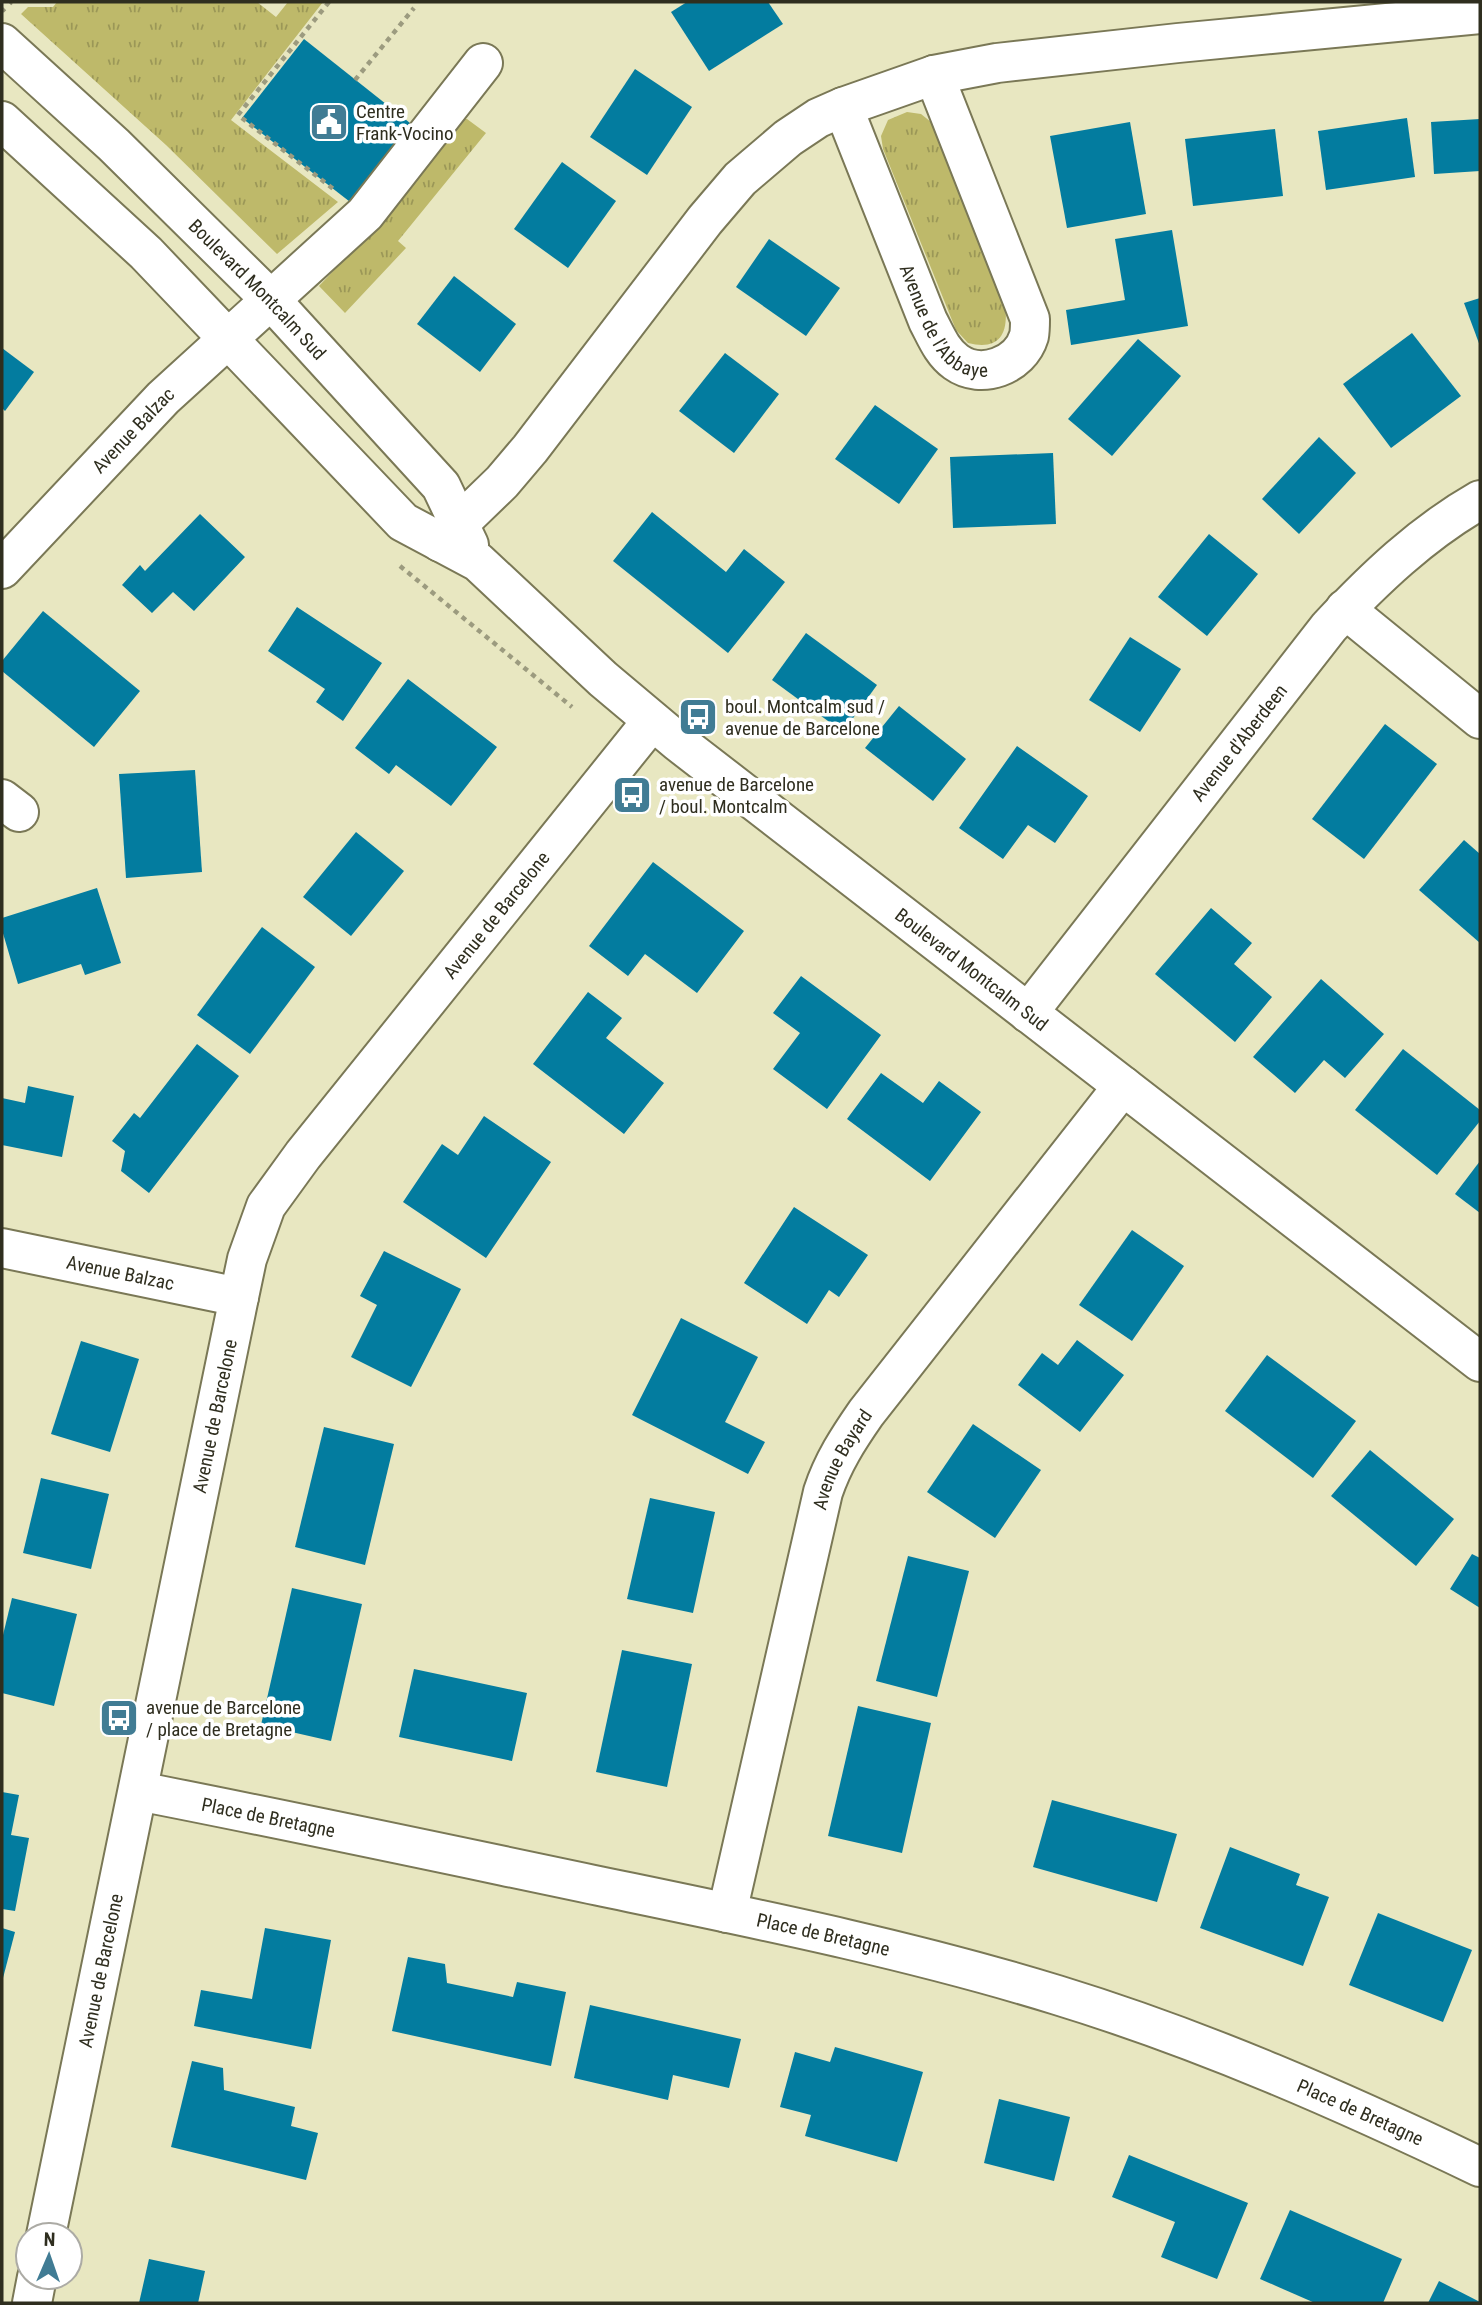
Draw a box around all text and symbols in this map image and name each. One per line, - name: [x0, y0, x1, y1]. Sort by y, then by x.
- place label: Centre Frank-Vocino: [356, 100, 454, 145]
- public building icon: Centre Frank-Vocino: [308, 101, 350, 143]
- street label: Boulevard Montcalm Sud: [184, 214, 331, 365]
- street label: Avenue de l'Abbaye: [895, 261, 988, 382]
- street label: Avenue Balzac: [87, 382, 179, 478]
- street label: Avenue d'Aberdeen: [1187, 680, 1292, 806]
- place label: boul. Montcalm sud / avenue de Barcelone: [725, 695, 885, 740]
- bus stop icon: boul. Montcalm sud / avenue de Barcelone: [677, 696, 719, 738]
- place label: avenue de Barcelone / boul. Montcalm: [659, 773, 814, 818]
- bus stop icon: avenue de Barcelone / boul. Montcalm: [611, 774, 653, 816]
- street label: Avenue de Barcelone: [438, 847, 555, 983]
- street label: Boulevard Montcalm Sud: [891, 903, 1053, 1036]
- street label: Avenue Balzac: [65, 1251, 176, 1295]
- street label: Avenue de Barcelone: [188, 1337, 242, 1495]
- street label: Avenue Bayard: [808, 1405, 877, 1512]
- place label: avenue de Barcelone / place de Bretagne: [146, 1696, 301, 1741]
- bus stop icon: avenue de Barcelone / place de Bretagne: [98, 1697, 140, 1739]
- street label: Place de Bretagne: [199, 1793, 337, 1842]
- street label: Avenue de Barcelone: [74, 1892, 128, 2050]
- street label: Place de Bretagne: [754, 1908, 892, 1961]
- street label: Place de Bretagne: [1294, 2074, 1427, 2151]
- north arrow: [14, 2221, 84, 2291]
- text: N: [43, 2228, 56, 2251]

